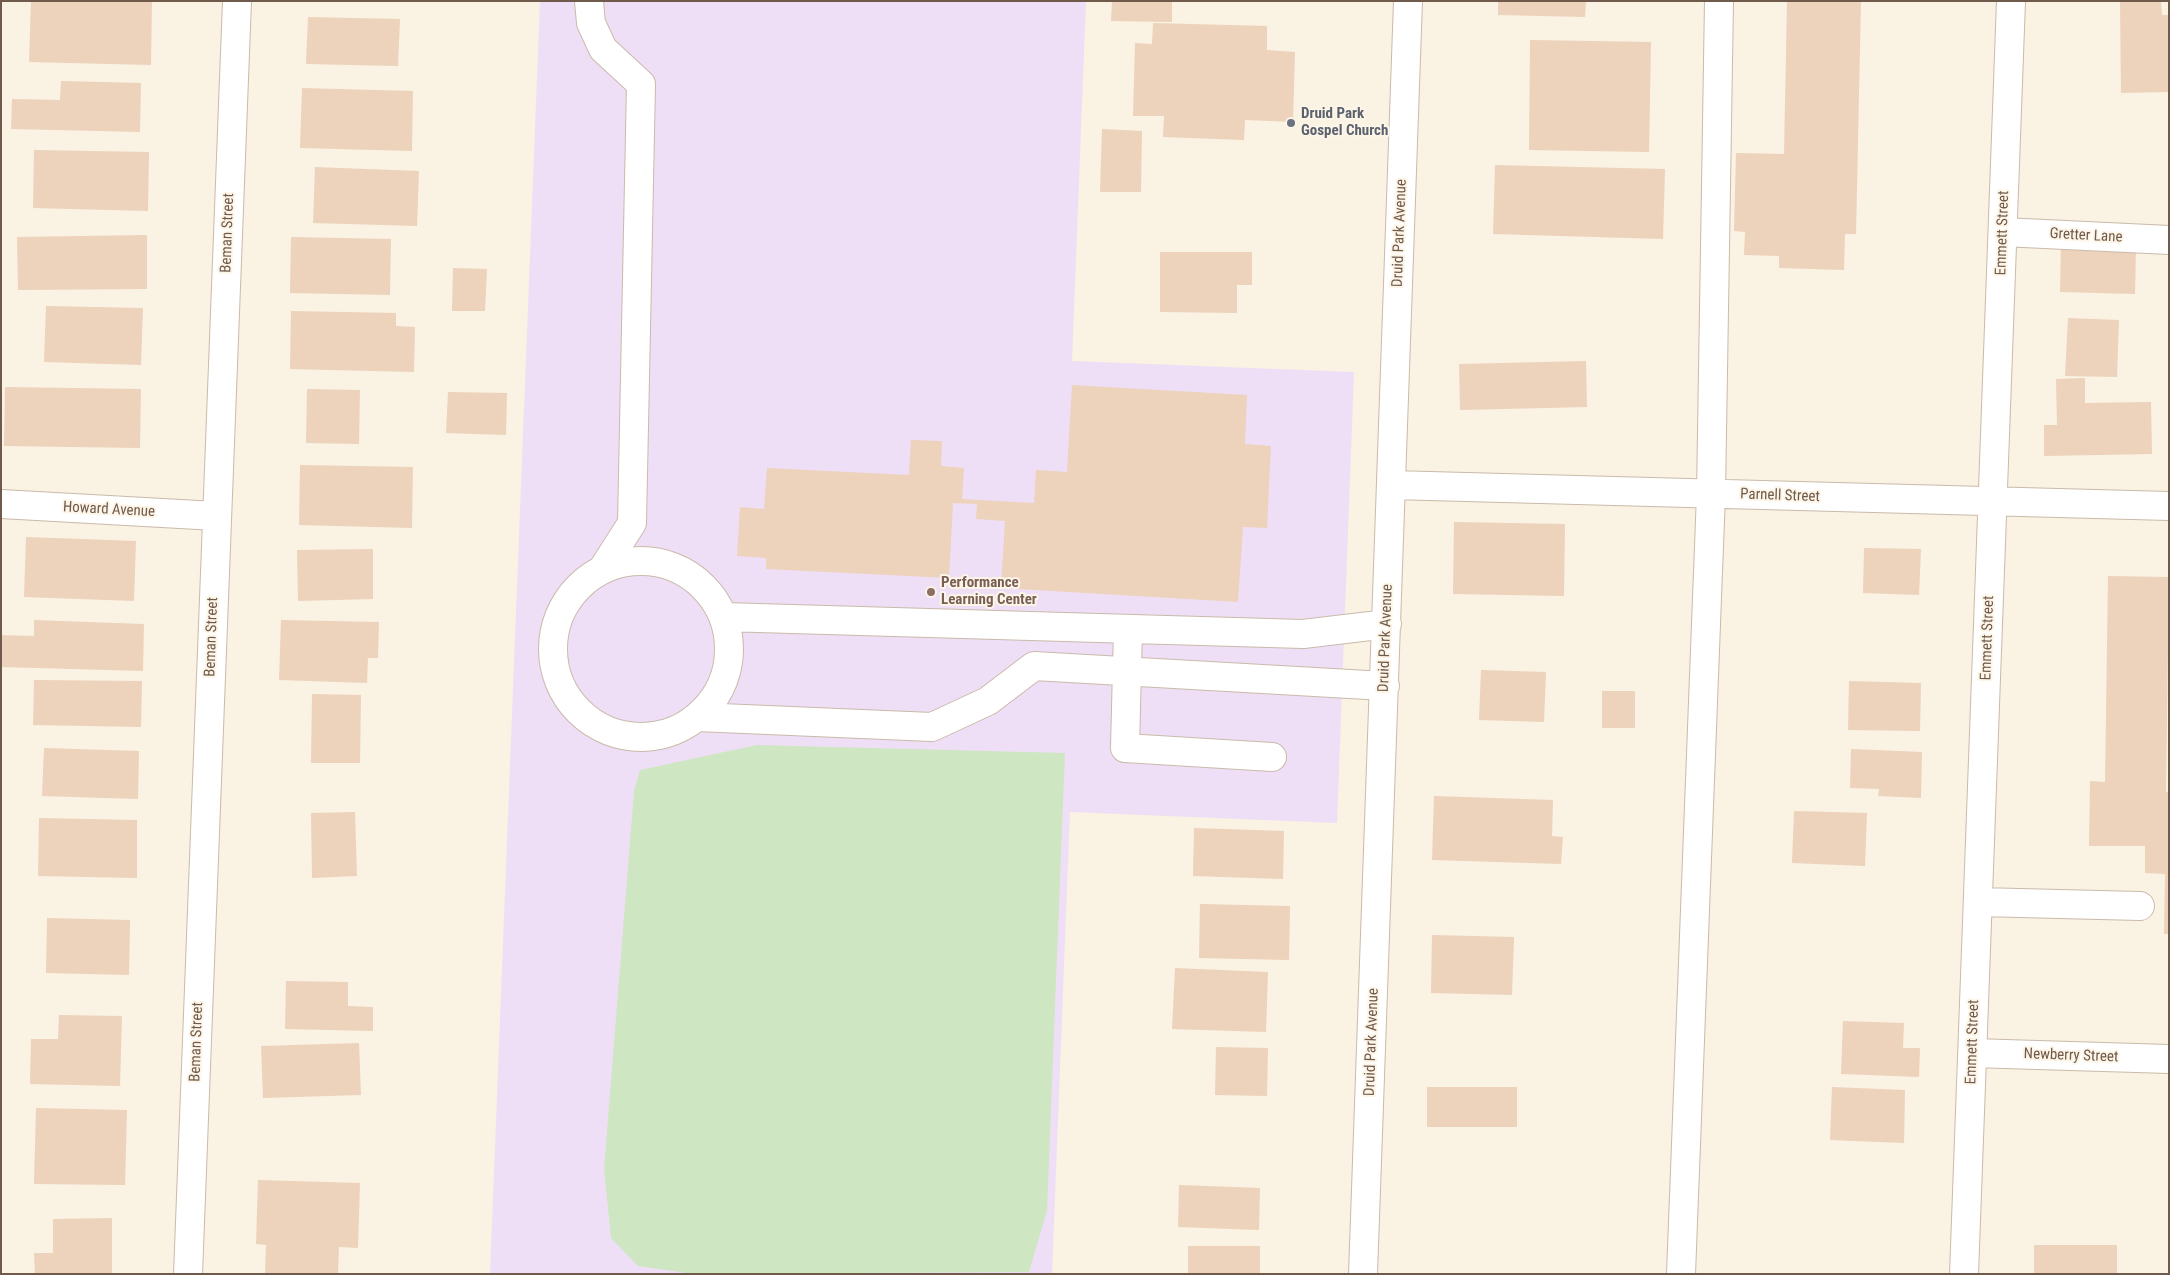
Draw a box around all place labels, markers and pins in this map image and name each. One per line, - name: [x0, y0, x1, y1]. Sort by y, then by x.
- place label: Druid Park Gospel Church: [1301, 105, 1388, 140]
- marker: Druid Park Gospel Church: [1285, 117, 1297, 129]
- place label: Performance Learning Center: [941, 574, 1037, 609]
- marker: Performance Learning Center: [925, 586, 937, 598]

